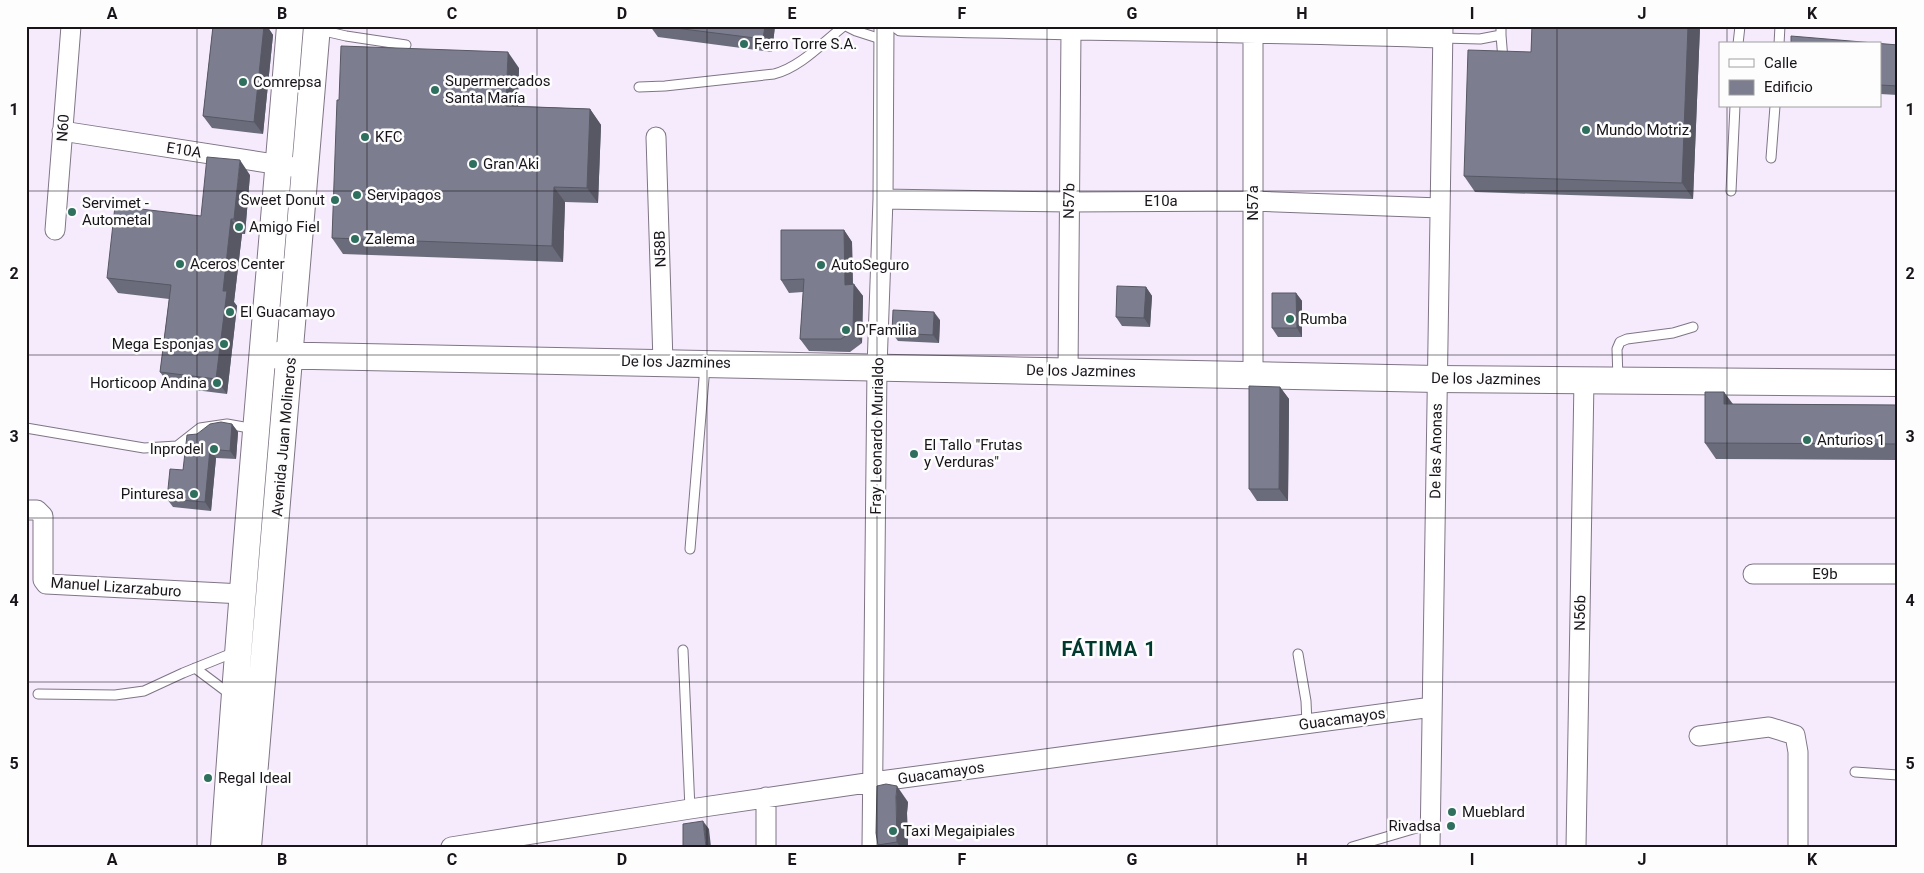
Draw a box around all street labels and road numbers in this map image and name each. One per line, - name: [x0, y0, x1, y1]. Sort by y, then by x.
- street label: N60: [53, 114, 73, 142]
- street label: E10A: [165, 138, 203, 162]
- street label: N57b: [1060, 183, 1078, 219]
- street label: N57a: [1244, 185, 1262, 221]
- street label: E10a: [1144, 192, 1178, 210]
- street label: N58B: [650, 230, 670, 268]
- street label: De los Jazmines: [621, 352, 731, 372]
- street label: Avenida Juan Molineros: [268, 357, 300, 517]
- street label: Fray Leonardo Murialdo: [867, 357, 887, 515]
- street label: De los Jazmines: [1026, 361, 1136, 381]
- street label: De los Jazmines: [1431, 369, 1541, 389]
- street label: De las Anonas: [1426, 403, 1446, 499]
- street label: E9b: [1812, 565, 1838, 583]
- street label: Manuel Lizarzaburo: [50, 573, 182, 601]
- street label: N56b: [1571, 595, 1589, 631]
- street label: Guacamayos: [1298, 704, 1386, 734]
- street label: Guacamayos: [897, 758, 985, 788]

